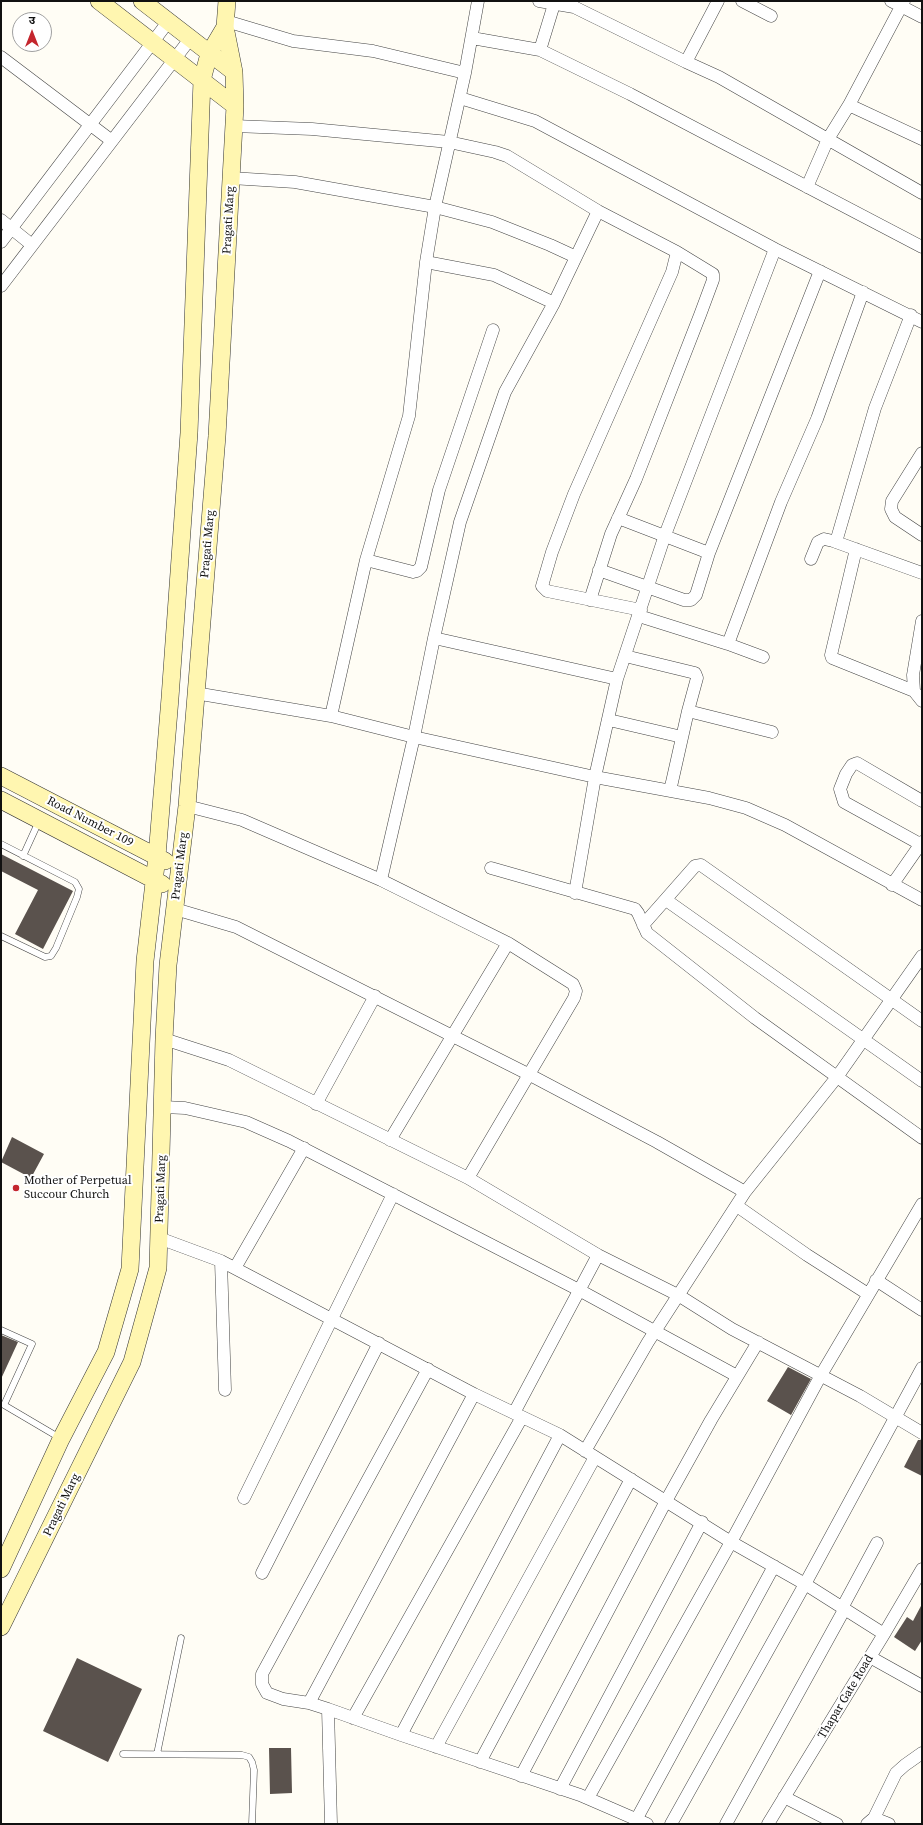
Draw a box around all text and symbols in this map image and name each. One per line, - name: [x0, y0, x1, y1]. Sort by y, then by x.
- north arrow: [12, 12, 52, 52]
- text: उ: [29, 13, 35, 28]
- street label: Pragati Marg: [220, 186, 238, 254]
- street label: Pragati Marg: [198, 509, 218, 579]
- street label: Road Number 109: [44, 794, 136, 850]
- street label: Pragati Marg: [169, 831, 191, 901]
- street label: Pragati Marg: [153, 1155, 169, 1223]
- place label: Mother of Perpetual Succour Church: [24, 1174, 132, 1202]
- marker: Mother of Perpetual Succour Church: [11, 1183, 21, 1193]
- street label: Pragati Marg: [41, 1471, 83, 1539]
- street label: Thapar Gate Road: [815, 1652, 877, 1742]

